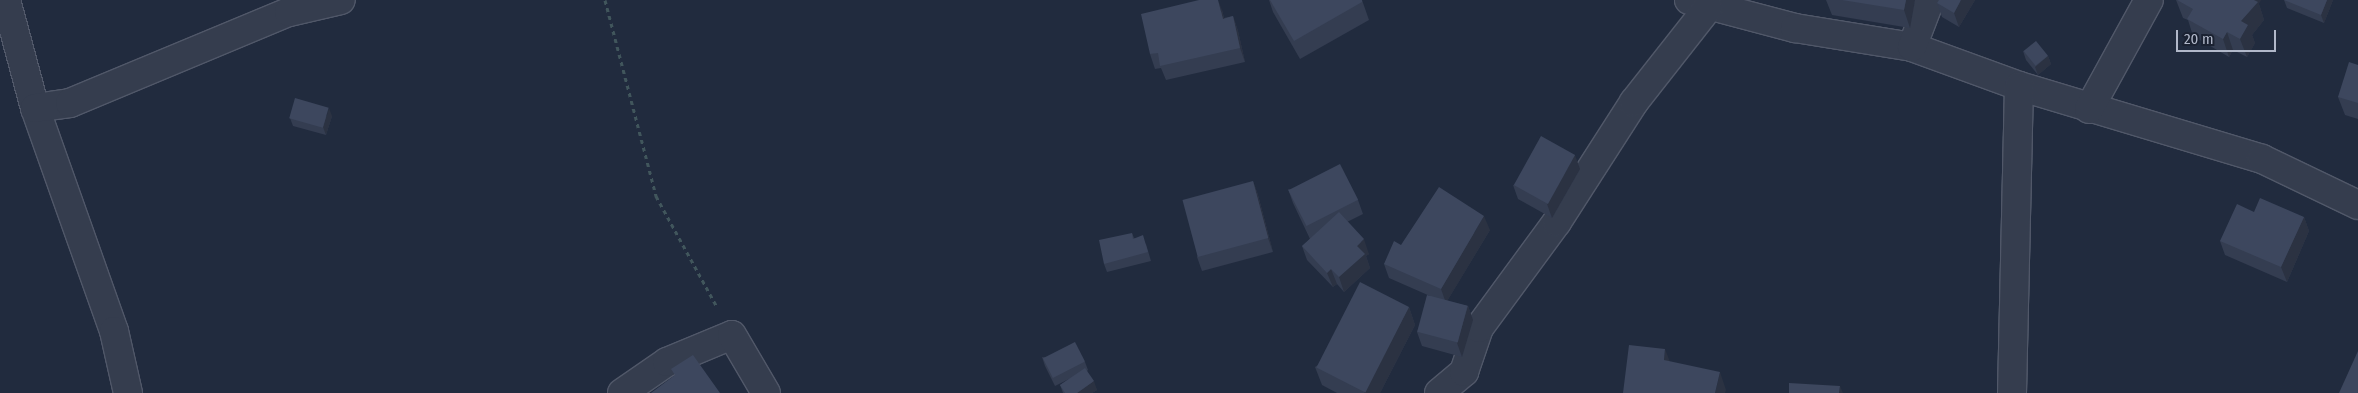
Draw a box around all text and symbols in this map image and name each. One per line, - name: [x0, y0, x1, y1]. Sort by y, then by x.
- scale bar: [2178, 20, 2278, 52]
- text: 20 m: [2184, 30, 2214, 48]

